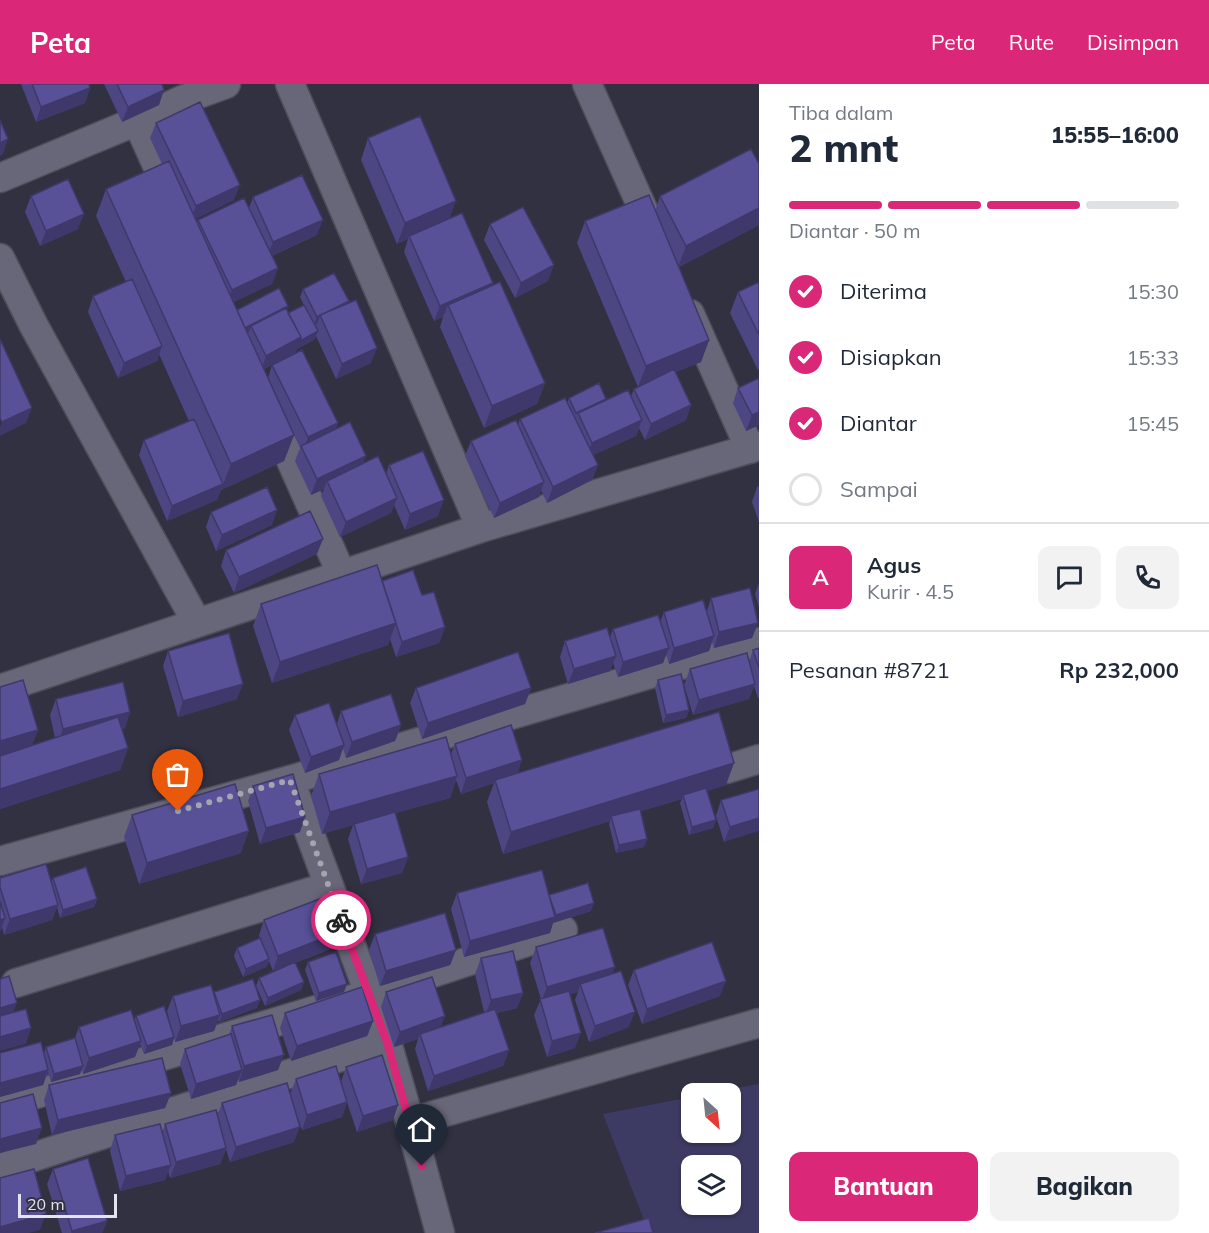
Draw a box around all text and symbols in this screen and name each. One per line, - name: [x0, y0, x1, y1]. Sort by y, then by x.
- text: Peta: [30, 25, 91, 60]
- text: Peta: [931, 29, 976, 55]
- text: Rute: [1009, 29, 1054, 55]
- text: Disimpan: [1087, 29, 1179, 55]
- text: Tiba dalam: [789, 100, 893, 125]
- text: 15:55–16:00: [1051, 121, 1179, 149]
- text: 2 mnt: [789, 123, 898, 172]
- text: Diantar · 50 m: [789, 218, 921, 243]
- icon: check: [789, 275, 822, 308]
- text: Diterima: [840, 277, 927, 305]
- text: 15:30: [1126, 279, 1179, 304]
- icon: check: [789, 341, 822, 374]
- text: Disiapkan: [840, 343, 942, 371]
- text: 15:33: [1126, 345, 1179, 370]
- icon: check: [789, 407, 822, 440]
- text: Diantar: [840, 409, 917, 437]
- text: 15:45: [1126, 411, 1179, 436]
- text: Sampai: [840, 475, 918, 503]
- button: chat: [1038, 546, 1101, 609]
- button: phone: [1116, 546, 1179, 609]
- text: Agus: [867, 551, 921, 579]
- text: A: [812, 563, 829, 591]
- text: Kurir · 4.5: [867, 579, 954, 604]
- text: Pesanan #8721: [789, 656, 950, 684]
- text: Rp 232,000: [1059, 656, 1179, 684]
- pin: [152, 749, 203, 811]
- icon: bag: [161, 758, 194, 791]
- courier: [311, 890, 371, 950]
- icon: bike: [325, 904, 358, 937]
- north arrow: [681, 1083, 741, 1143]
- map controls: [681, 1083, 741, 1215]
- pin: [396, 1104, 447, 1166]
- icon: home: [405, 1113, 438, 1146]
- button: Bantuan: [789, 1152, 978, 1221]
- button: Bagikan: [990, 1152, 1179, 1221]
- button: layers: [681, 1155, 741, 1215]
- scale bar: [18, 1191, 117, 1218]
- text: 20 m: [27, 1194, 64, 1214]

